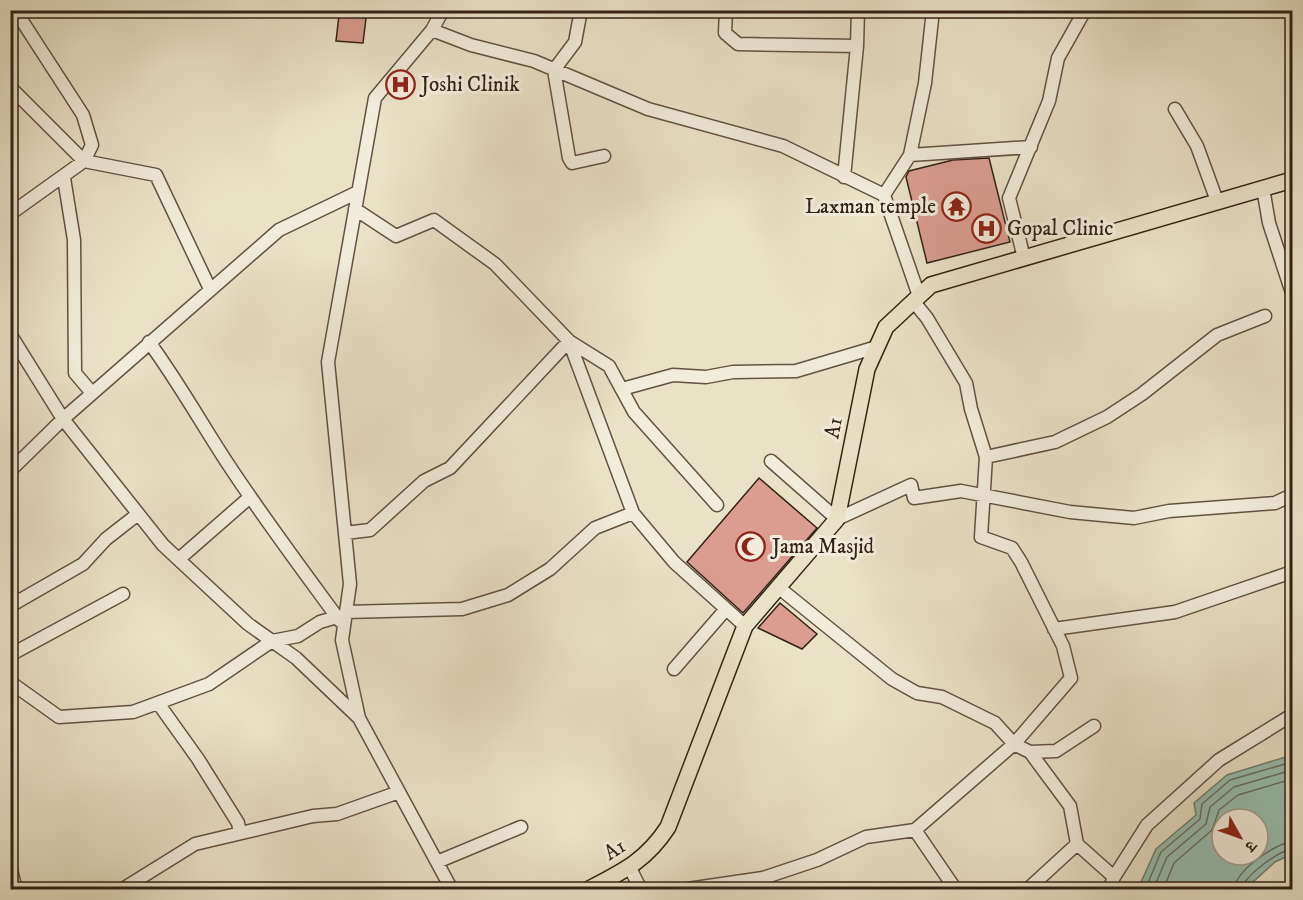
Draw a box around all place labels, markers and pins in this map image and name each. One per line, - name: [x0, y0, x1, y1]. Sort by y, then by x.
- hospital icon: Joshi Clinik: [384, 69, 416, 101]
- place label: Joshi Clinik: [419, 72, 520, 98]
- temple icon: Laxman temple: [941, 191, 973, 223]
- place label: Laxman temple: [805, 194, 936, 220]
- hospital icon: Gopal Clinic: [970, 213, 1002, 245]
- place label: Gopal Clinic: [1007, 216, 1113, 242]
- mosque icon: Jama Masjid: [735, 531, 767, 563]
- place label: Jama Masjid: [770, 534, 875, 560]

